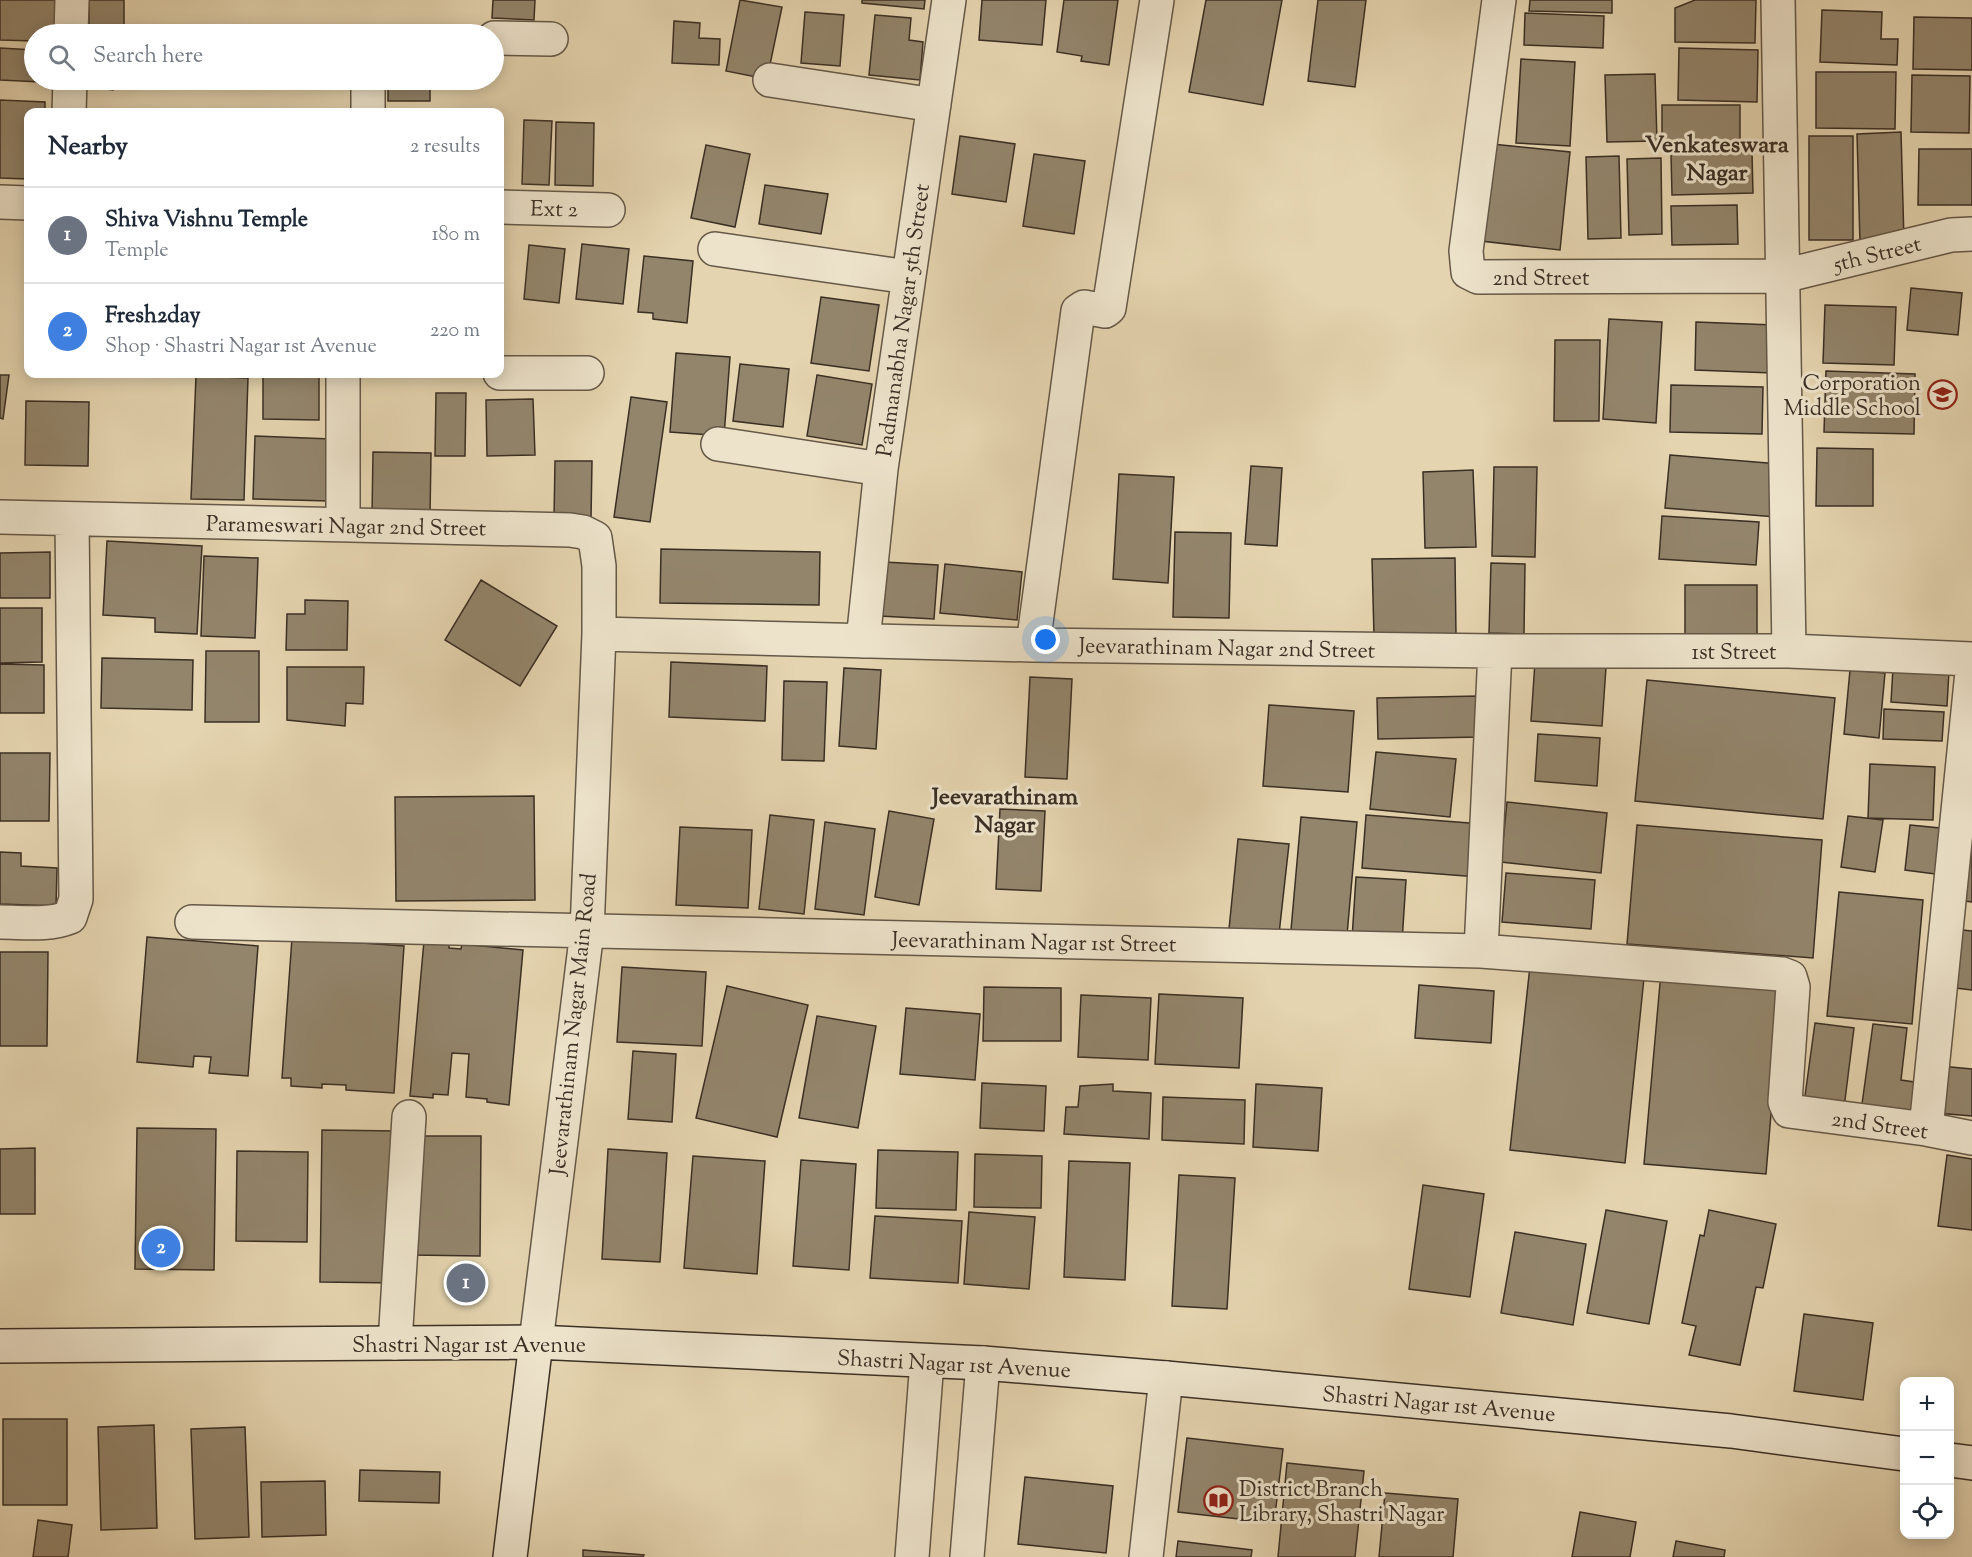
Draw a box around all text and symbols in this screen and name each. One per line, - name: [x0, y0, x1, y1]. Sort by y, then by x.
- search box: [24, 24, 504, 90]
- icon: search: [45, 41, 78, 74]
- text: Search here: [93, 41, 203, 73]
- text: Nearby: [48, 129, 128, 166]
- district label: Venkateswara Nagar: [1645, 129, 1790, 191]
- text: 2 results: [410, 133, 480, 162]
- street label: Padmanabha Nagar 5th Street: [870, 181, 940, 459]
- street label: Ext 2: [530, 195, 578, 227]
- text: Shiva Vishnu Temple: [105, 205, 308, 237]
- text: 1: [64, 221, 71, 250]
- text: 180 m: [432, 221, 480, 250]
- street label: 5th Street: [1829, 229, 1925, 283]
- text: Temple: [105, 237, 169, 266]
- street label: 2nd Street: [1493, 264, 1590, 296]
- text: Fresh2day: [105, 301, 200, 333]
- text: 2: [63, 317, 72, 346]
- text: 220 m: [430, 317, 480, 346]
- text: Shop · Shastri Nagar 1st Avenue: [105, 333, 377, 362]
- place label: Corporation Middle School: [1783, 369, 1921, 426]
- school or university icon: Corporation Middle School: [1926, 379, 1958, 411]
- street label: Parameswari Nagar 2nd Street: [205, 510, 487, 546]
- your location: [1031, 625, 1060, 654]
- street label: Jeevarathinam Nagar 2nd Street: [1077, 631, 1376, 669]
- street label: 1st Street: [1691, 638, 1777, 670]
- district label: Jeevarathinam Nagar: [930, 781, 1078, 843]
- street label: Jeevarathinam Nagar Main Road: [543, 872, 607, 1178]
- street label: Jeevarathinam Nagar 1st Street: [890, 926, 1177, 962]
- street label: 2nd Street: [1829, 1104, 1930, 1150]
- pin: 2: [142, 1226, 180, 1270]
- pin: 1: [446, 1260, 486, 1306]
- street label: Shastri Nagar 1st Avenue: [352, 1331, 586, 1363]
- street label: Shastri Nagar 1st Avenue: [836, 1344, 1072, 1388]
- map controls: [1900, 1377, 1954, 1539]
- button: +: [1900, 1377, 1954, 1431]
- street label: Shastri Nagar 1st Avenue: [1321, 1380, 1557, 1432]
- button: −: [1900, 1431, 1954, 1485]
- place label: District Branch Library, Shastri Nagar: [1239, 1475, 1444, 1532]
- library icon: District Branch Library, Shastri Nagar: [1202, 1485, 1234, 1517]
- button: locate: [1900, 1485, 1954, 1539]

